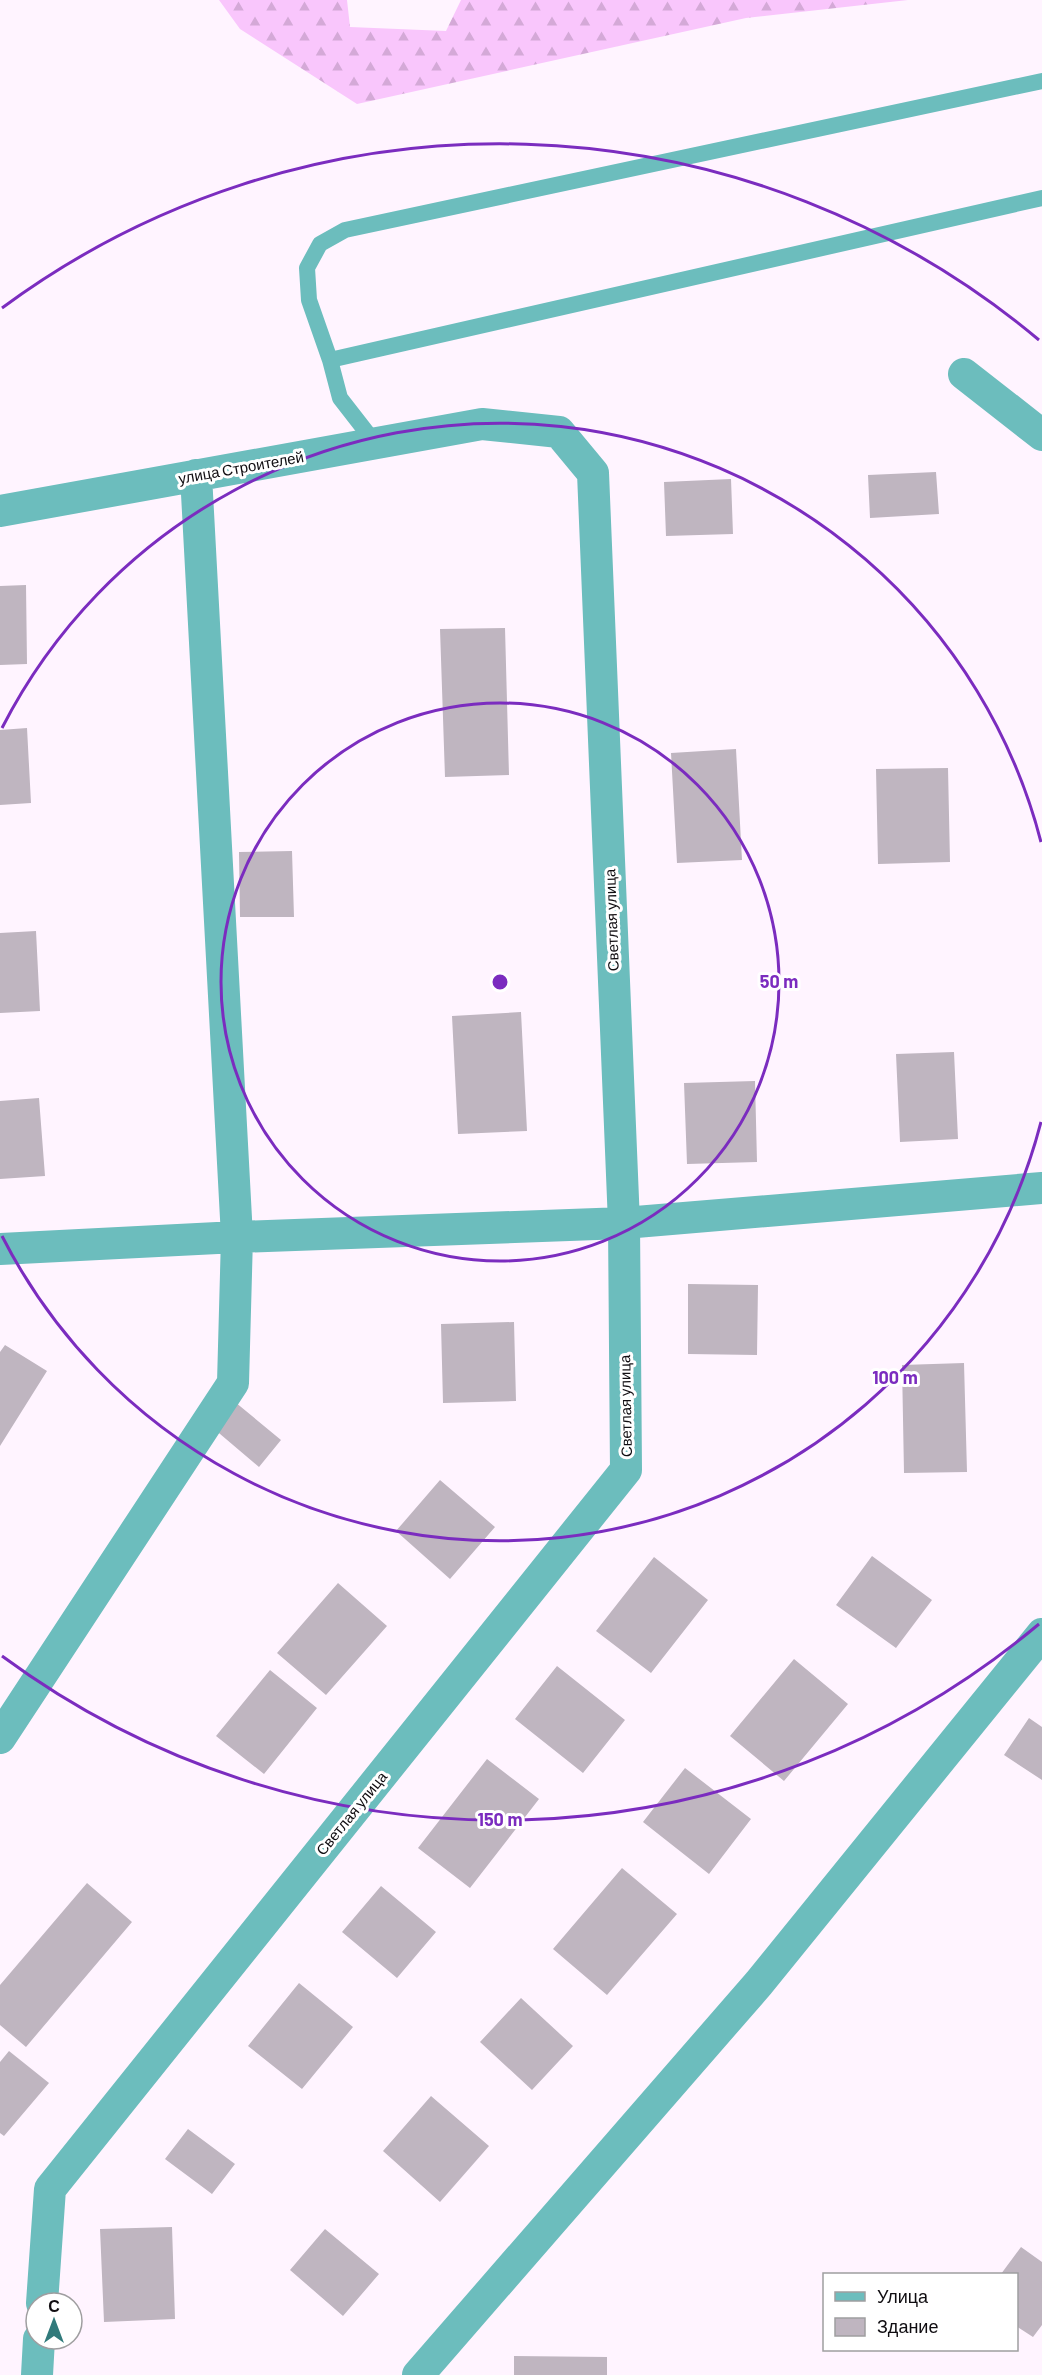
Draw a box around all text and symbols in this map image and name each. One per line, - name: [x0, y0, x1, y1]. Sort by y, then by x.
- street label: улица Строителей: [177, 447, 305, 487]
- street label: Светлая улица: [600, 868, 622, 972]
- text: 50 m: [760, 970, 798, 992]
- centre of rings: [490, 972, 510, 992]
- street label: Светлая улица: [615, 1354, 635, 1457]
- text: 100 m: [872, 1366, 918, 1388]
- street label: Светлая улица: [312, 1767, 391, 1858]
- text: 150 m: [478, 1808, 522, 1830]
- legend: [823, 2273, 1018, 2351]
- text: Улица: [877, 2285, 929, 2307]
- north arrow: [24, 2291, 84, 2351]
- text: С: [48, 2296, 60, 2315]
- text: Здание: [877, 2315, 938, 2337]

